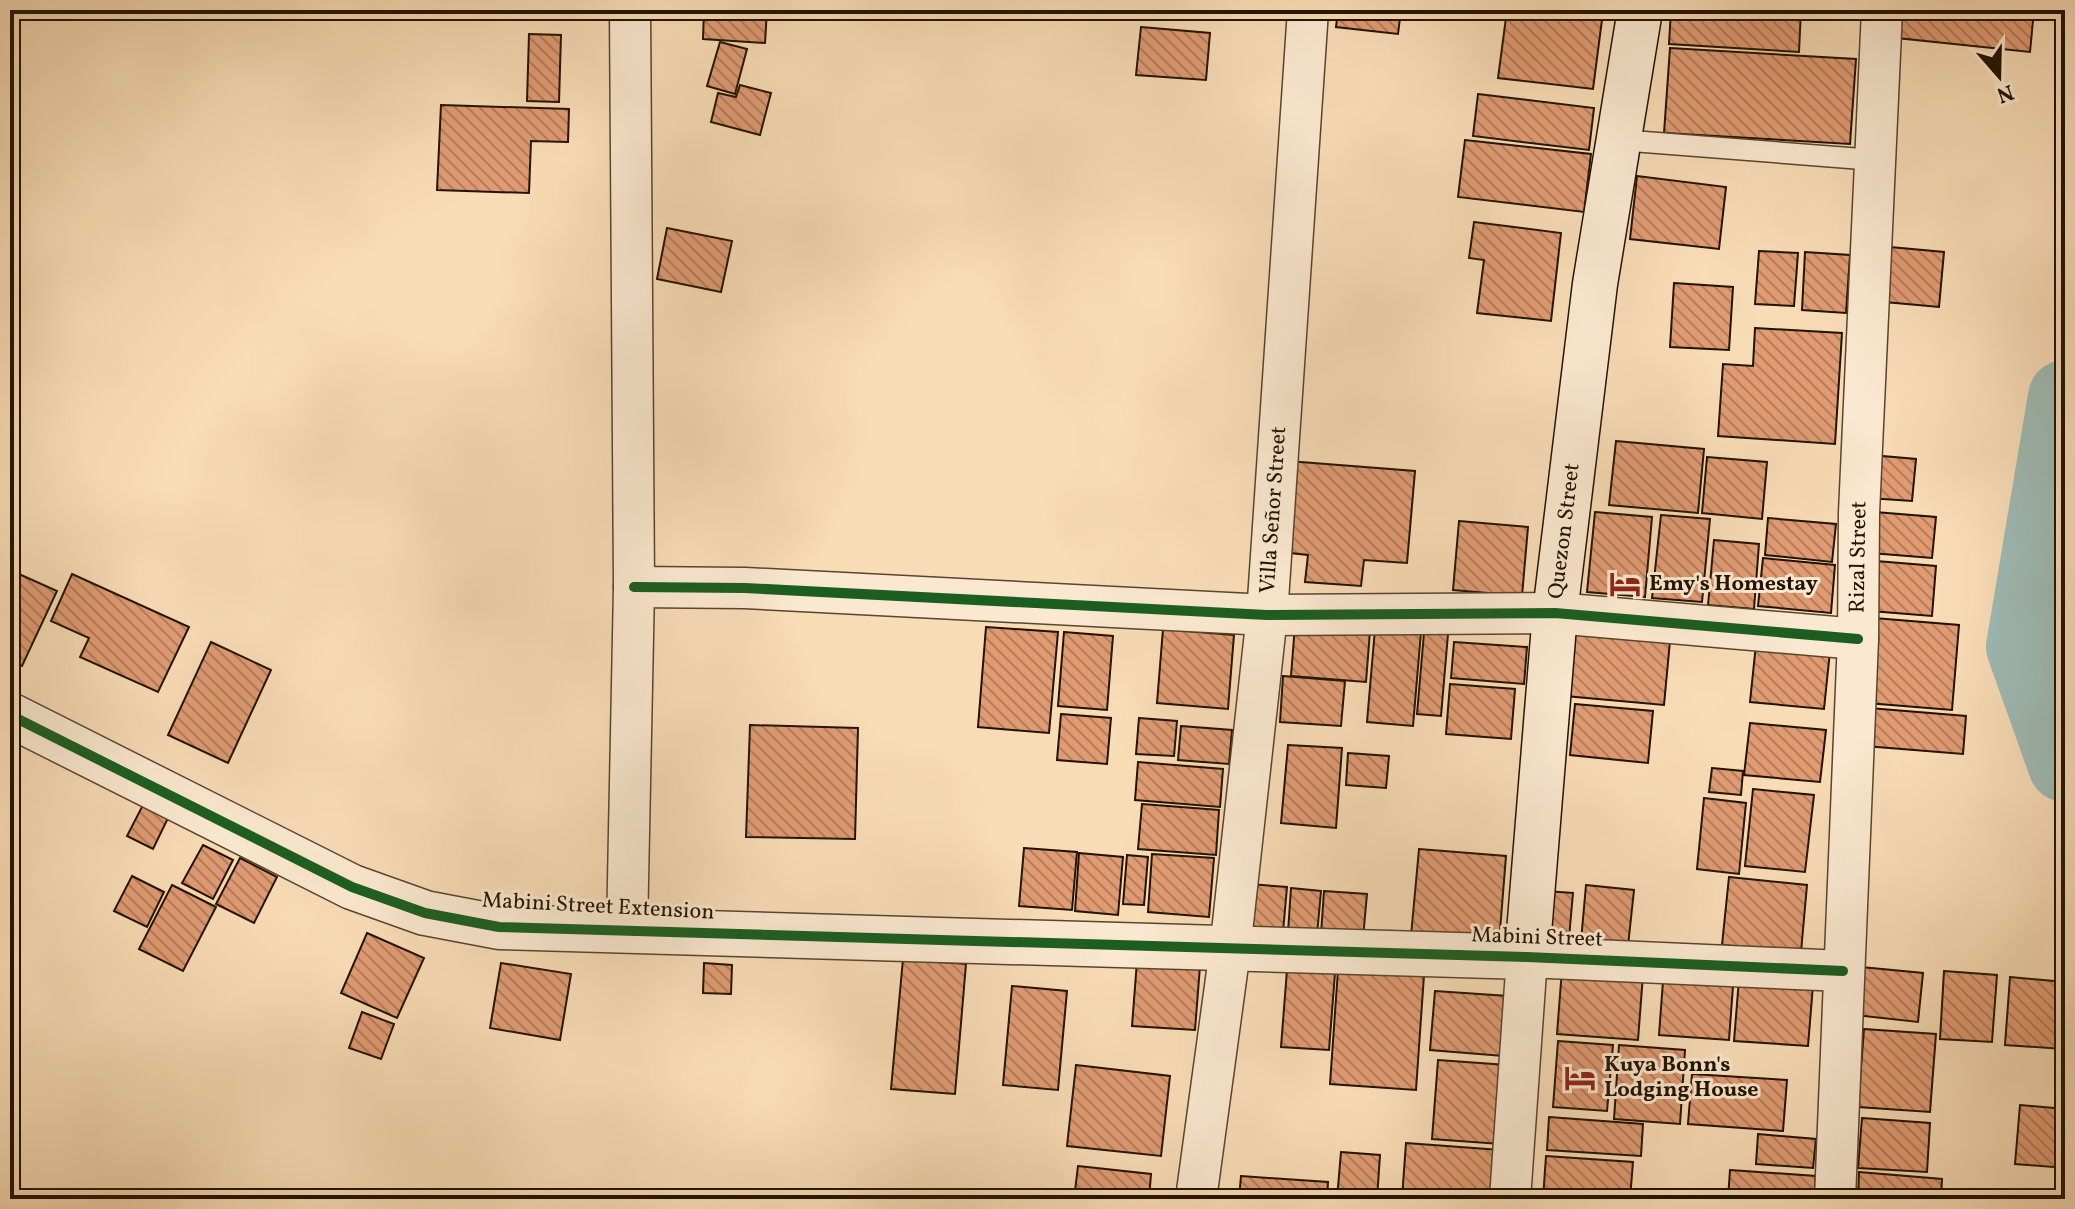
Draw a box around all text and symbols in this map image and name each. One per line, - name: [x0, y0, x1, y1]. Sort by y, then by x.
- north arrow: [1959, 36, 2039, 116]
- text: N: [1992, 75, 2018, 110]
- street label: Villa Señor Street: [1253, 425, 1295, 595]
- street label: Quezon Street: [1541, 461, 1589, 601]
- street label: Rizal Street: [1843, 500, 1875, 613]
- hotel icon: Emy's Homestay: [1608, 567, 1642, 601]
- place label: Emy's Homestay: [1649, 569, 1819, 600]
- street label: Mabini Street Extension: [481, 885, 715, 929]
- street label: Mabini Street: [1471, 920, 1604, 956]
- place label: Kuya Bonn's Lodging House: [1604, 1050, 1759, 1106]
- hotel icon: Kuya Bonn's Lodging House: [1563, 1061, 1597, 1095]

